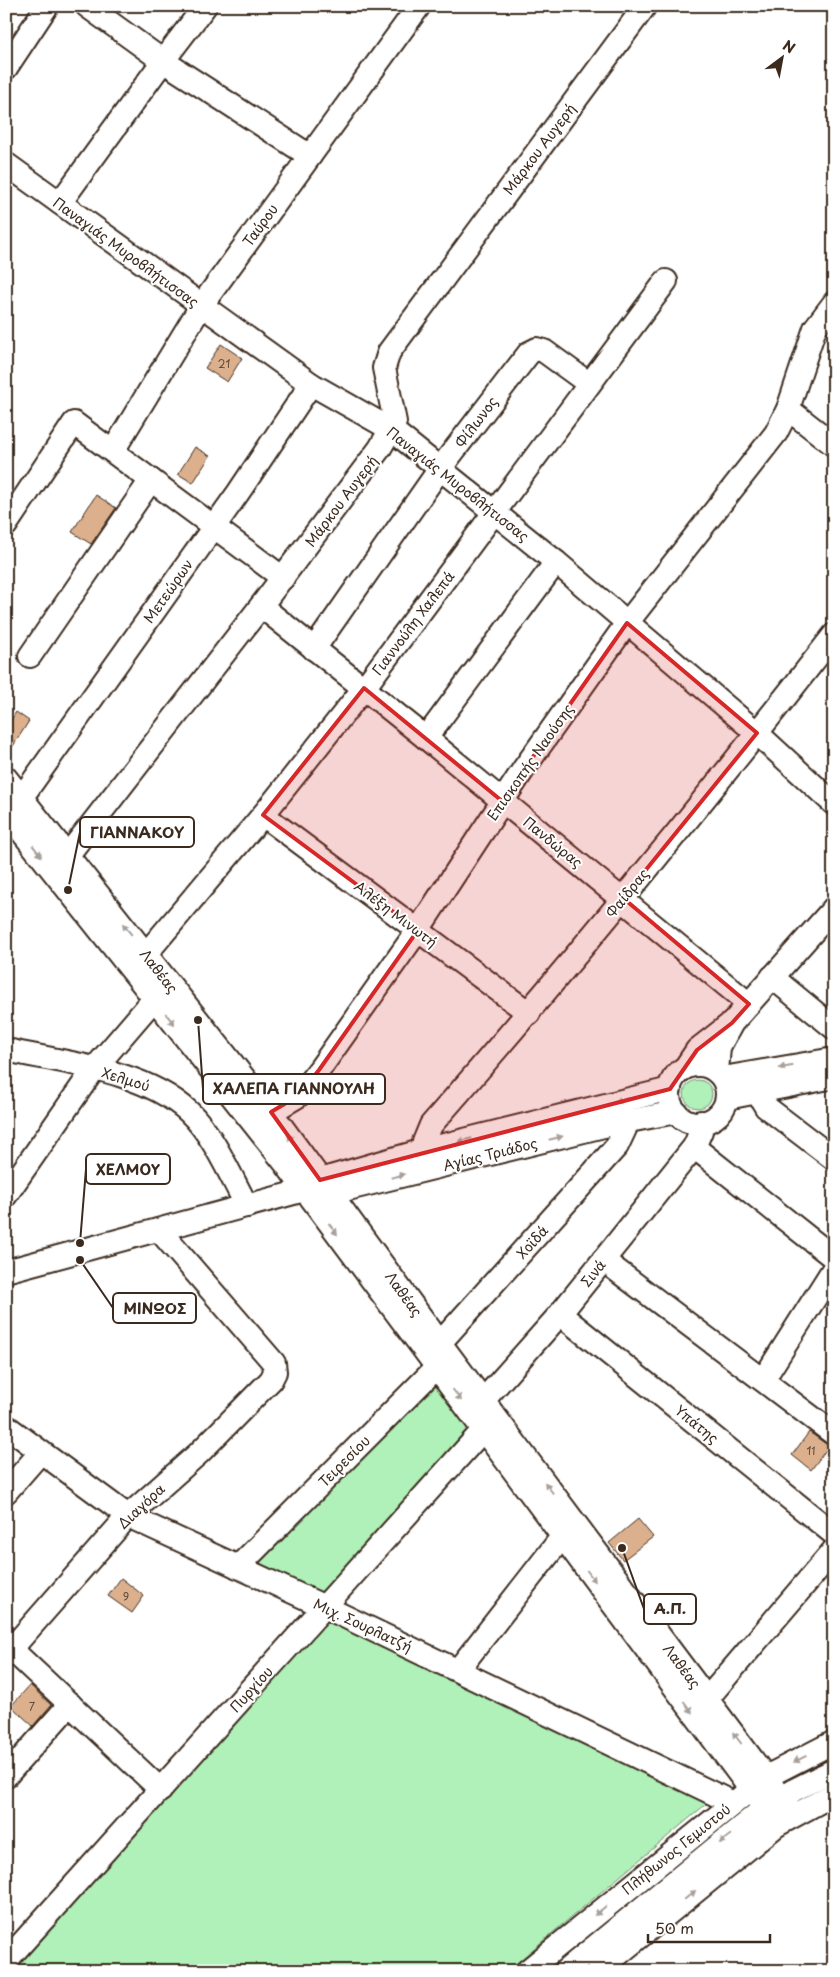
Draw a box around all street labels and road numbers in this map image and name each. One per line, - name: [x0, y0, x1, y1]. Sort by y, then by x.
- street label: Μάρκου Αυγερή: [498, 99, 580, 199]
- street label: Παναγιάς Μυροβλήτισσας: [49, 192, 203, 312]
- street label: Ταύρου: [237, 199, 283, 251]
- street label: Φίλωνος: [450, 392, 502, 452]
- street label: Παναγιάς Μυροβλήτισσας: [382, 422, 534, 546]
- street label: Μάρκου Αυγερή: [300, 451, 382, 551]
- street label: Μετεώρων: [138, 555, 198, 627]
- street label: Γιαννούλη Χαλεπά: [367, 566, 459, 680]
- street label: Επισκοπής Ναούσης: [482, 699, 578, 825]
- street label: Πανδώρας: [519, 812, 587, 872]
- street label: Φαίδρας: [601, 864, 653, 922]
- street label: Αλέξη Μινωτή: [350, 876, 442, 952]
- street label: Λαθέας: [135, 944, 183, 998]
- street label: Χελμού: [99, 1062, 153, 1096]
- street label: Αγίας Τριάδος: [441, 1132, 539, 1176]
- street label: Χοϊδά: [511, 1221, 553, 1263]
- street label: Σινά: [576, 1255, 610, 1291]
- street label: Λαθέας: [380, 1267, 428, 1321]
- street label: Υπάτης: [671, 1400, 723, 1448]
- street label: Τειρεσίου: [313, 1430, 375, 1492]
- street label: Διαγόρα: [113, 1479, 169, 1533]
- street label: Μιχ. Σουρλατζή: [310, 1593, 416, 1657]
- street label: Λαθέας: [658, 1639, 706, 1693]
- street label: Πυργίου: [225, 1661, 277, 1717]
- street label: Πλήθωνος Γεμιστού: [617, 1799, 735, 1899]

